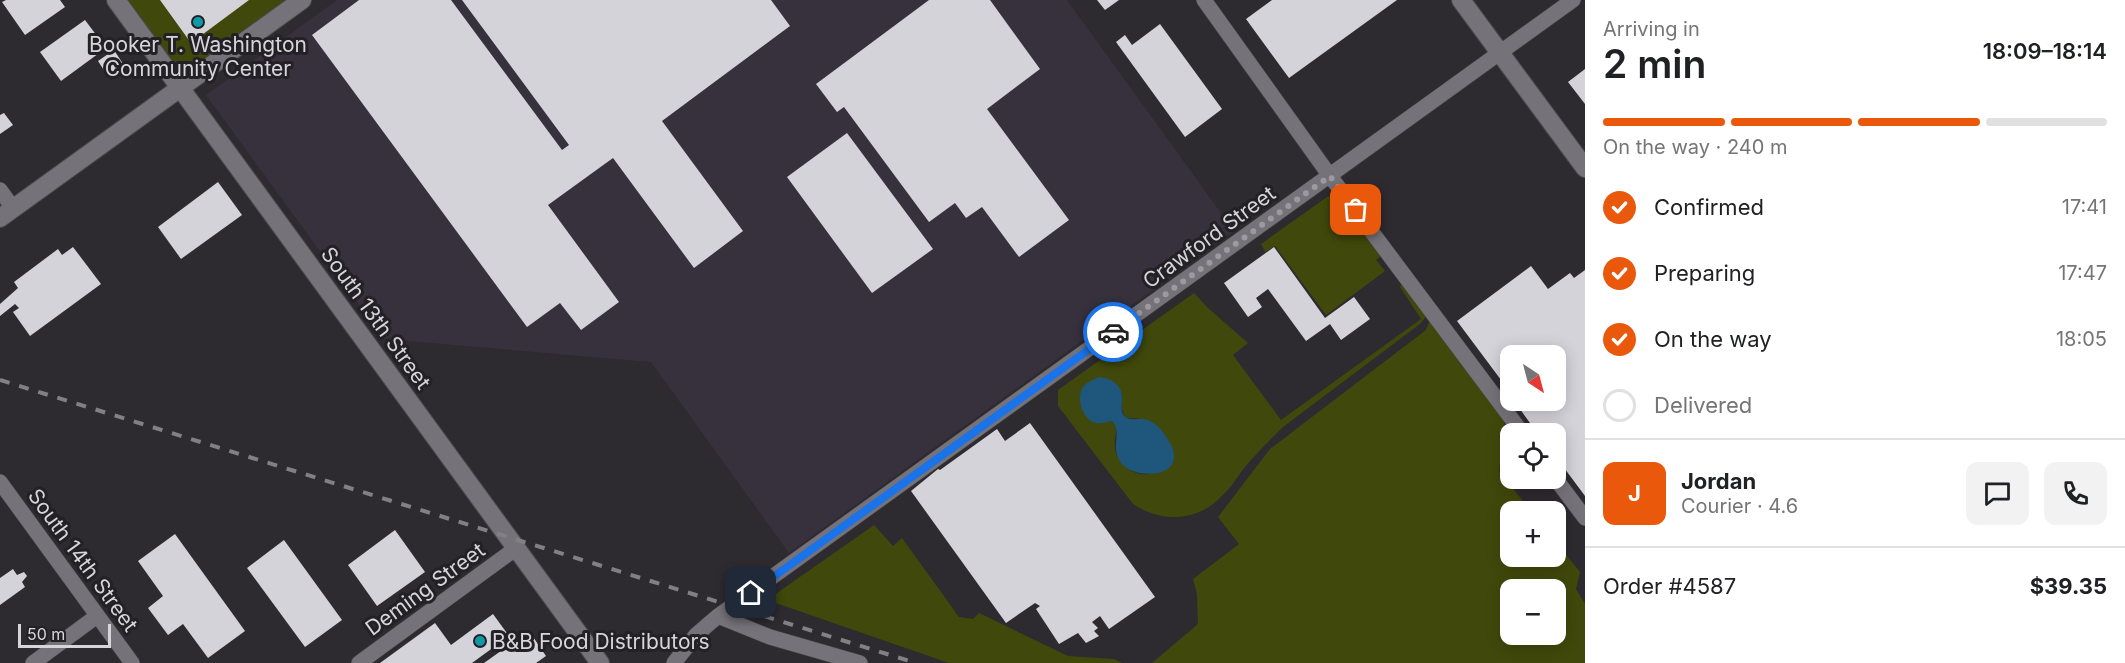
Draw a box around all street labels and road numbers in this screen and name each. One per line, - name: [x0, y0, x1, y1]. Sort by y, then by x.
- street label: Crawford Street: [1138, 181, 1280, 293]
- street label: South 13th Street: [316, 242, 436, 394]
- street label: South 14th Street: [23, 484, 143, 636]
- street label: Deming Street: [360, 537, 490, 641]

